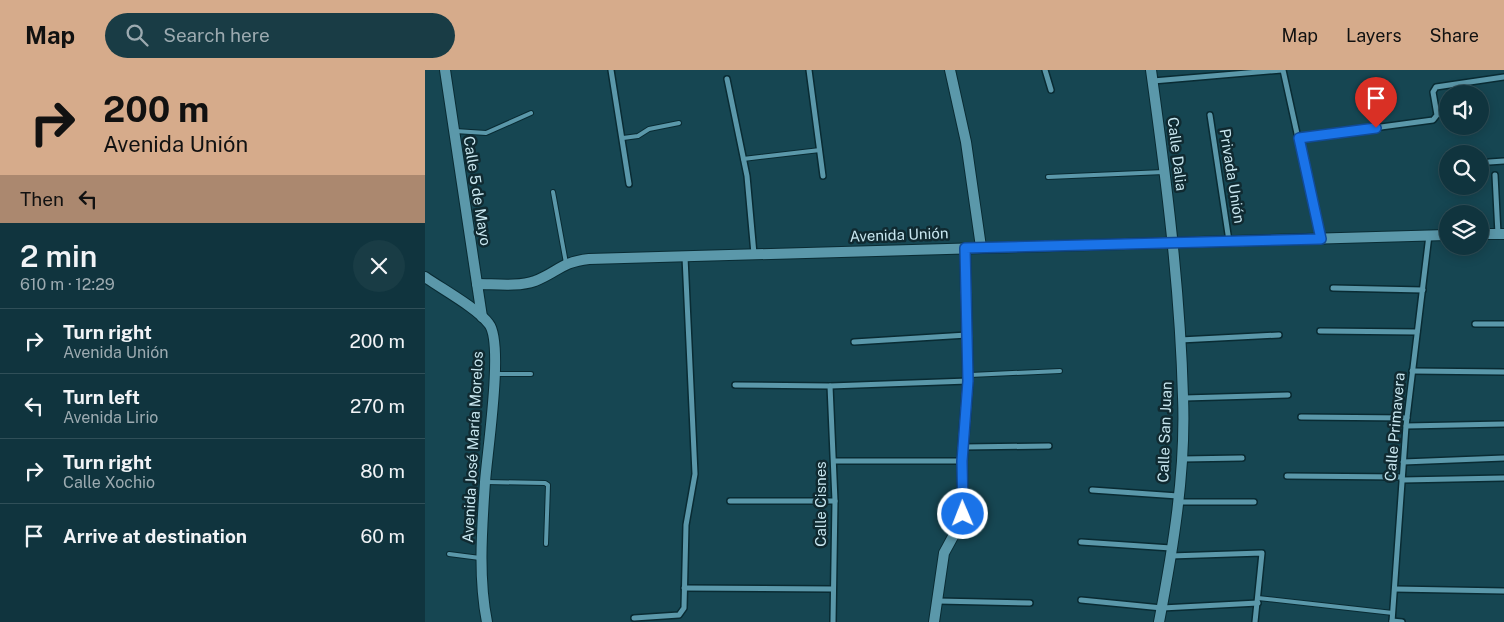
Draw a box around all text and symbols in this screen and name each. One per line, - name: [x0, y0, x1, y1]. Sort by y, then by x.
- search box: [105, 13, 455, 58]
- text: Map: [25, 21, 75, 49]
- icon: search: [123, 21, 151, 49]
- text: Search here: [163, 24, 270, 46]
- text: Map: [1282, 25, 1318, 46]
- text: Layers: [1346, 25, 1402, 46]
- text: Share: [1430, 25, 1479, 46]
- pin: [1355, 77, 1397, 128]
- icon: arrive: [1362, 84, 1390, 112]
- map controls: [1439, 85, 1489, 255]
- button: sound: [1439, 85, 1489, 135]
- text: 200 m: [103, 89, 209, 130]
- icon: right: [20, 90, 85, 155]
- street label: Calle Dalia: [1165, 116, 1190, 192]
- street label: Privada Unión: [1217, 127, 1248, 225]
- text: Avenida Unión: [103, 131, 248, 157]
- street label: Calle 5 de Mayo: [460, 135, 495, 247]
- button: search: [1439, 145, 1489, 195]
- icon: left: [74, 185, 102, 213]
- text: Then: [20, 188, 64, 210]
- button: layers: [1439, 205, 1489, 255]
- street label: Avenida Unión: [849, 224, 949, 245]
- text: 2 min: [20, 238, 97, 274]
- button: close: [353, 240, 405, 292]
- text: 610 m · 12:29: [20, 275, 115, 294]
- text: Turn right: [63, 321, 152, 343]
- icon: right: [20, 327, 48, 355]
- text: 200 m: [349, 330, 405, 352]
- text: Avenida Unión: [63, 343, 169, 362]
- street label: Avenida José María Morelos: [459, 351, 486, 543]
- street label: Calle Primavera: [1381, 372, 1408, 482]
- street label: Calle San Juan: [1154, 381, 1175, 483]
- text: Turn left: [63, 386, 140, 408]
- icon: left: [20, 392, 48, 420]
- text: 270 m: [350, 395, 405, 417]
- text: Avenida Lirio: [63, 408, 158, 427]
- text: Turn right: [63, 451, 152, 473]
- icon: right: [20, 457, 48, 485]
- text: 80 m: [360, 460, 405, 482]
- street label: Calle Cisnes: [812, 461, 829, 547]
- text: Calle Xochio: [63, 473, 155, 492]
- position arrow: [936, 487, 988, 539]
- icon: arrive: [20, 522, 48, 550]
- text: Arrive at destination: [63, 525, 247, 547]
- text: 60 m: [361, 525, 405, 547]

